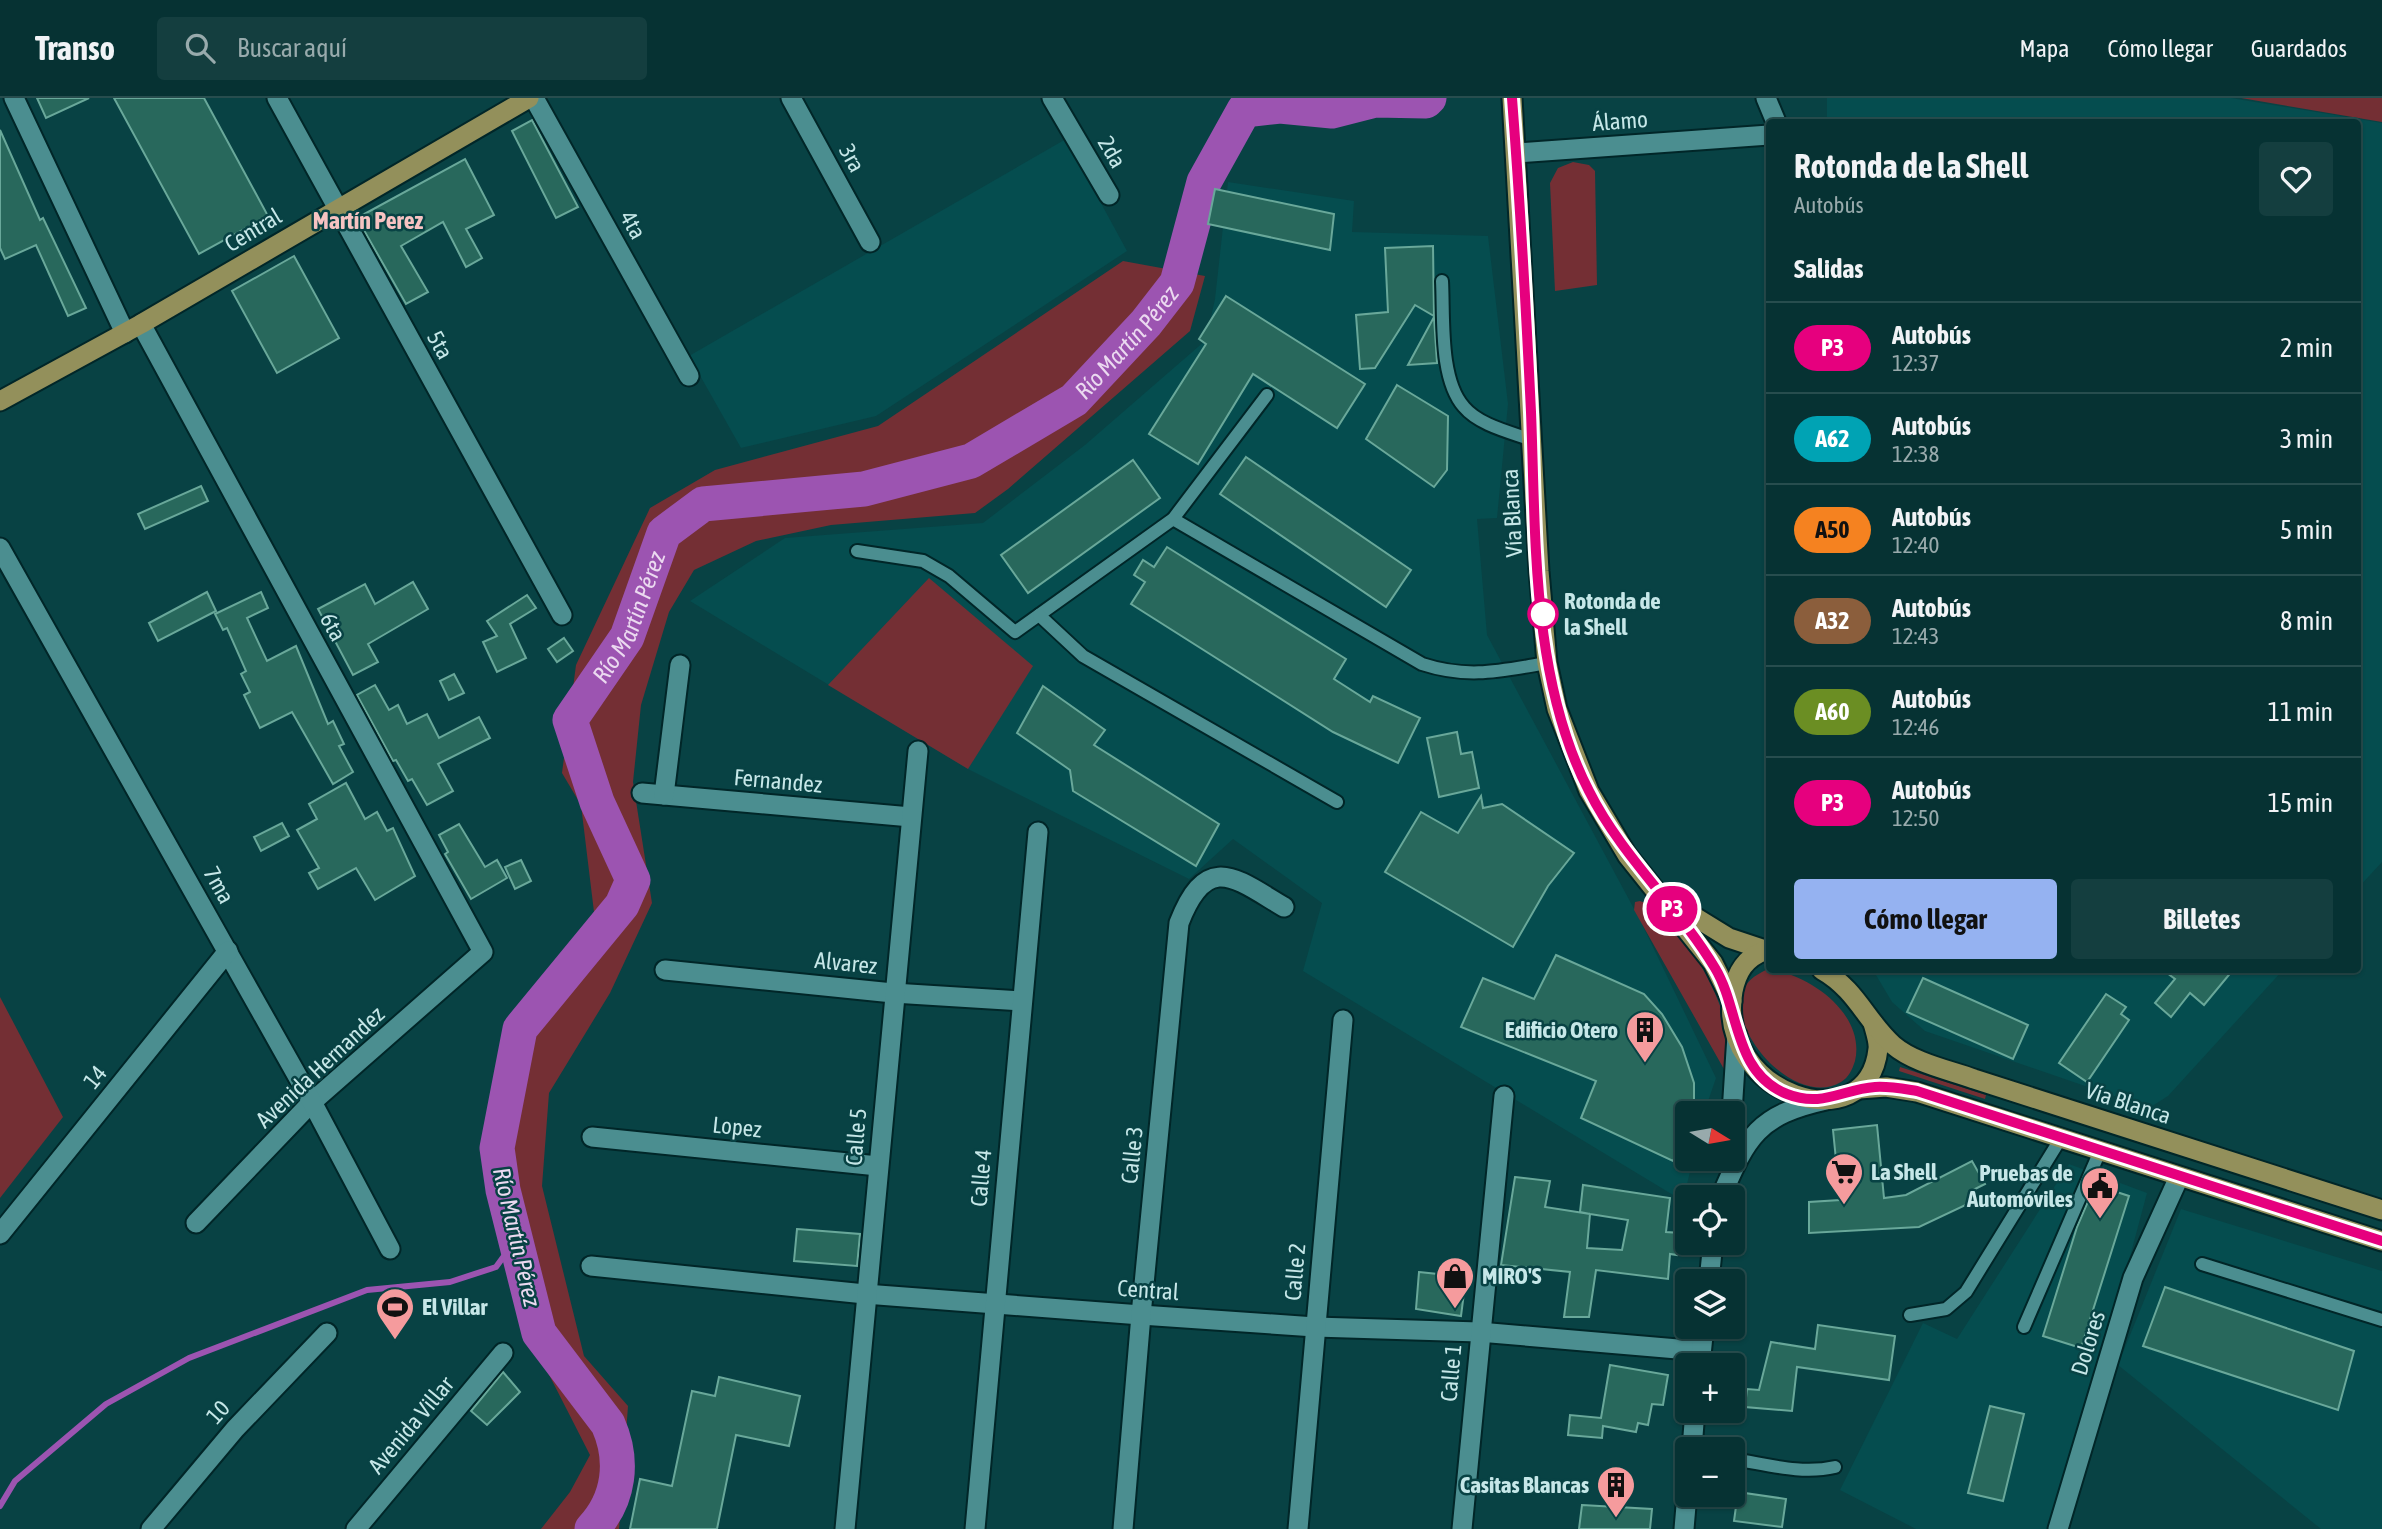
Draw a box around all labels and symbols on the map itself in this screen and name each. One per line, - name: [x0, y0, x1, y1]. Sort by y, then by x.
- street label: Álamo: [1591, 106, 1649, 136]
- street label: 2da: [1093, 131, 1131, 173]
- street label: 3ra: [834, 140, 870, 176]
- street label: Central: [220, 203, 286, 257]
- street label: 4ta: [615, 206, 651, 244]
- district label: Martín Perez: [313, 207, 424, 234]
- water label: Río Martín Pérez: [1069, 280, 1184, 404]
- street label: 5ta: [422, 326, 458, 364]
- street label: Vía Blanca: [1497, 468, 1527, 558]
- water label: Río Martín Pérez: [586, 547, 670, 687]
- place label: Rotonda de la Shell: [1564, 588, 1661, 640]
- marker: Rotonda de la Shell: [1528, 599, 1558, 629]
- street label: 6ta: [315, 608, 351, 646]
- street label: Fernandez: [733, 764, 823, 798]
- street label: 7ma: [198, 862, 240, 908]
- line badge: P3: [1640, 886, 1704, 932]
- street label: Alvarez: [814, 947, 878, 979]
- street label: Avenida Hernandez: [251, 1001, 389, 1133]
- building icon: Edificio Otero: [1624, 1009, 1666, 1064]
- place label: Edificio Otero: [1505, 1017, 1618, 1043]
- street label: 14: [78, 1060, 112, 1094]
- street label: Vía Blanca: [2082, 1077, 2174, 1129]
- north arrow: [1675, 1101, 1745, 1171]
- street label: Calle 5: [841, 1107, 871, 1167]
- street label: Lopez: [711, 1111, 763, 1143]
- street label: Calle 3: [1116, 1125, 1148, 1185]
- street label: Calle 4: [966, 1148, 996, 1208]
- supermarket icon: La Shell: [1823, 1151, 1865, 1206]
- place label: La Shell: [1871, 1159, 1938, 1185]
- place label: Pruebas de Automóviles: [1966, 1160, 2073, 1212]
- water label: Río Martín Pérez: [488, 1165, 546, 1309]
- public building icon: Pruebas de Automóviles: [2079, 1165, 2121, 1220]
- street label: Calle 2: [1280, 1242, 1310, 1302]
- shop icon: MIRO'S: [1434, 1255, 1476, 1310]
- place label: MIRO'S: [1482, 1263, 1542, 1289]
- street label: Central: [1116, 1275, 1180, 1305]
- sports icon: El Villar: [374, 1286, 416, 1341]
- place label: El Villar: [422, 1294, 488, 1320]
- street label: Dolores: [2066, 1308, 2110, 1378]
- street label: Calle 1: [1436, 1343, 1466, 1403]
- street label: Avenida Villar: [363, 1370, 460, 1479]
- street label: 10: [201, 1395, 235, 1429]
- building icon: Casitas Blancas: [1595, 1464, 1637, 1519]
- place label: Casitas Blancas: [1460, 1472, 1589, 1498]

